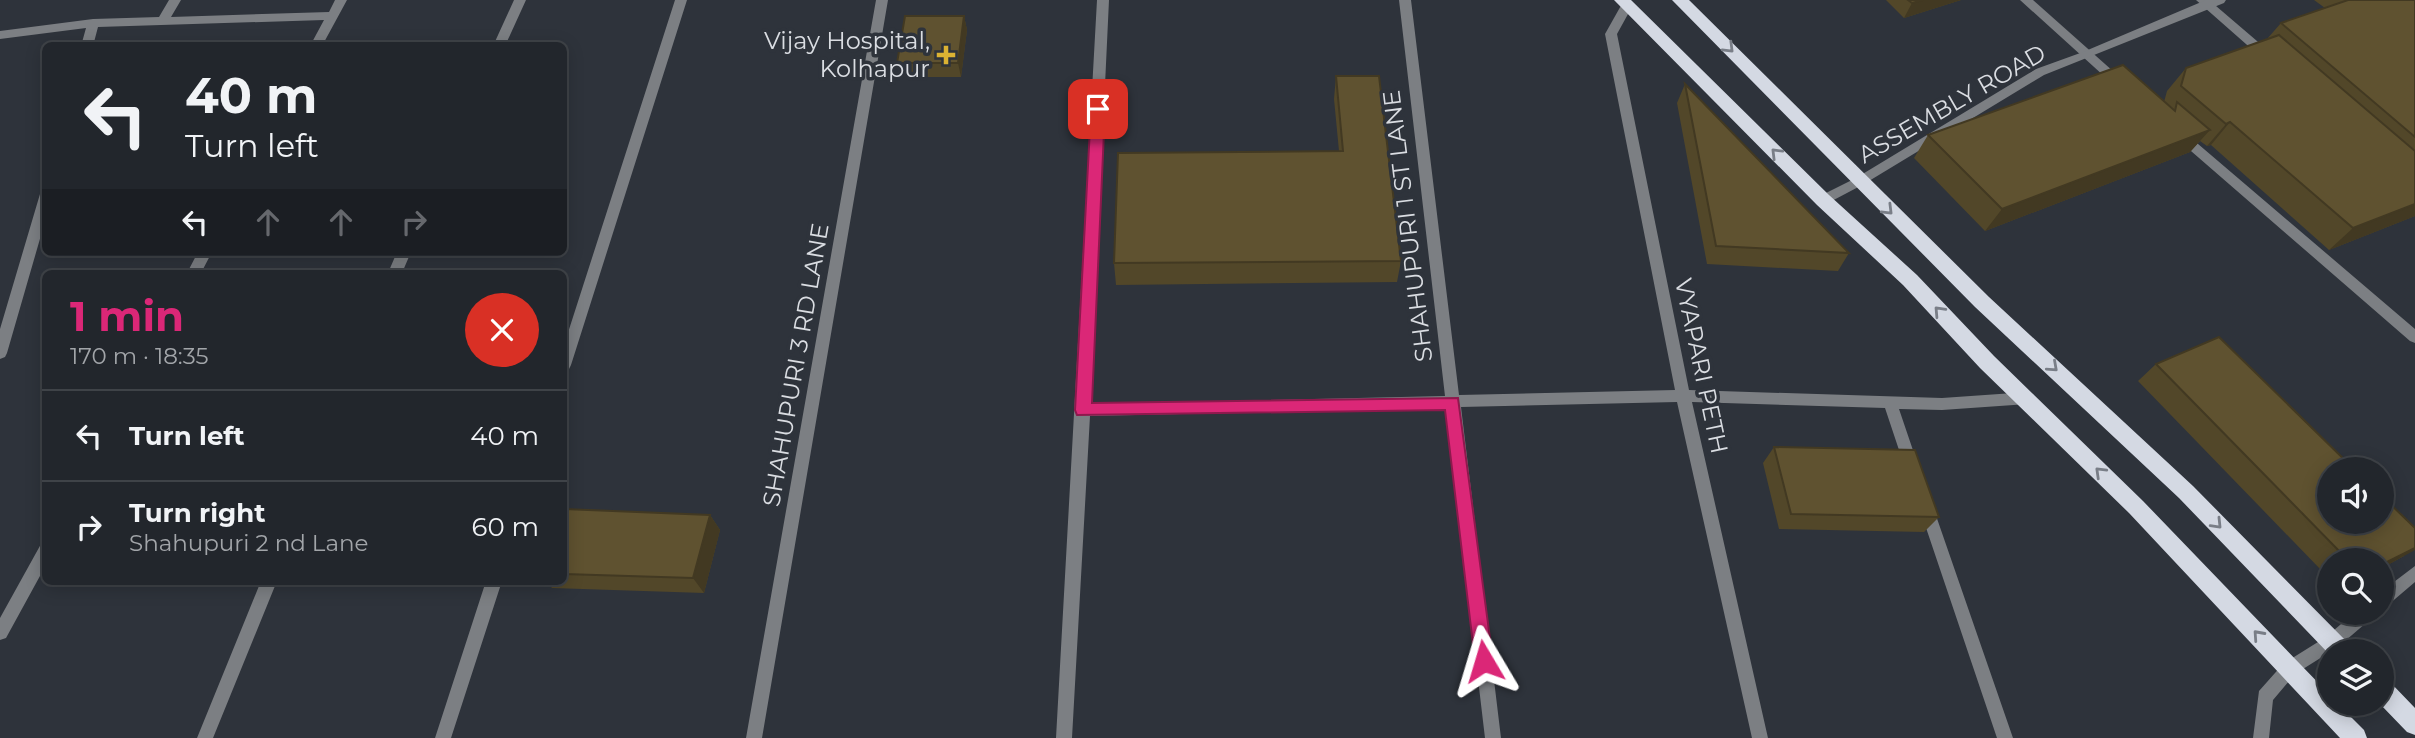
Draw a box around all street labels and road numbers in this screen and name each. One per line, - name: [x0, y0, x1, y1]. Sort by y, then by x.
- street label: ASSEMBLY ROAD: [1853, 38, 2051, 169]
- street label: SHAHUPURI 1 ST LANE: [1376, 89, 1439, 364]
- street label: SHAHUPURI 3 RD LANE: [756, 221, 835, 509]
- street label: VYAPARI PETH: [1669, 276, 1734, 456]

